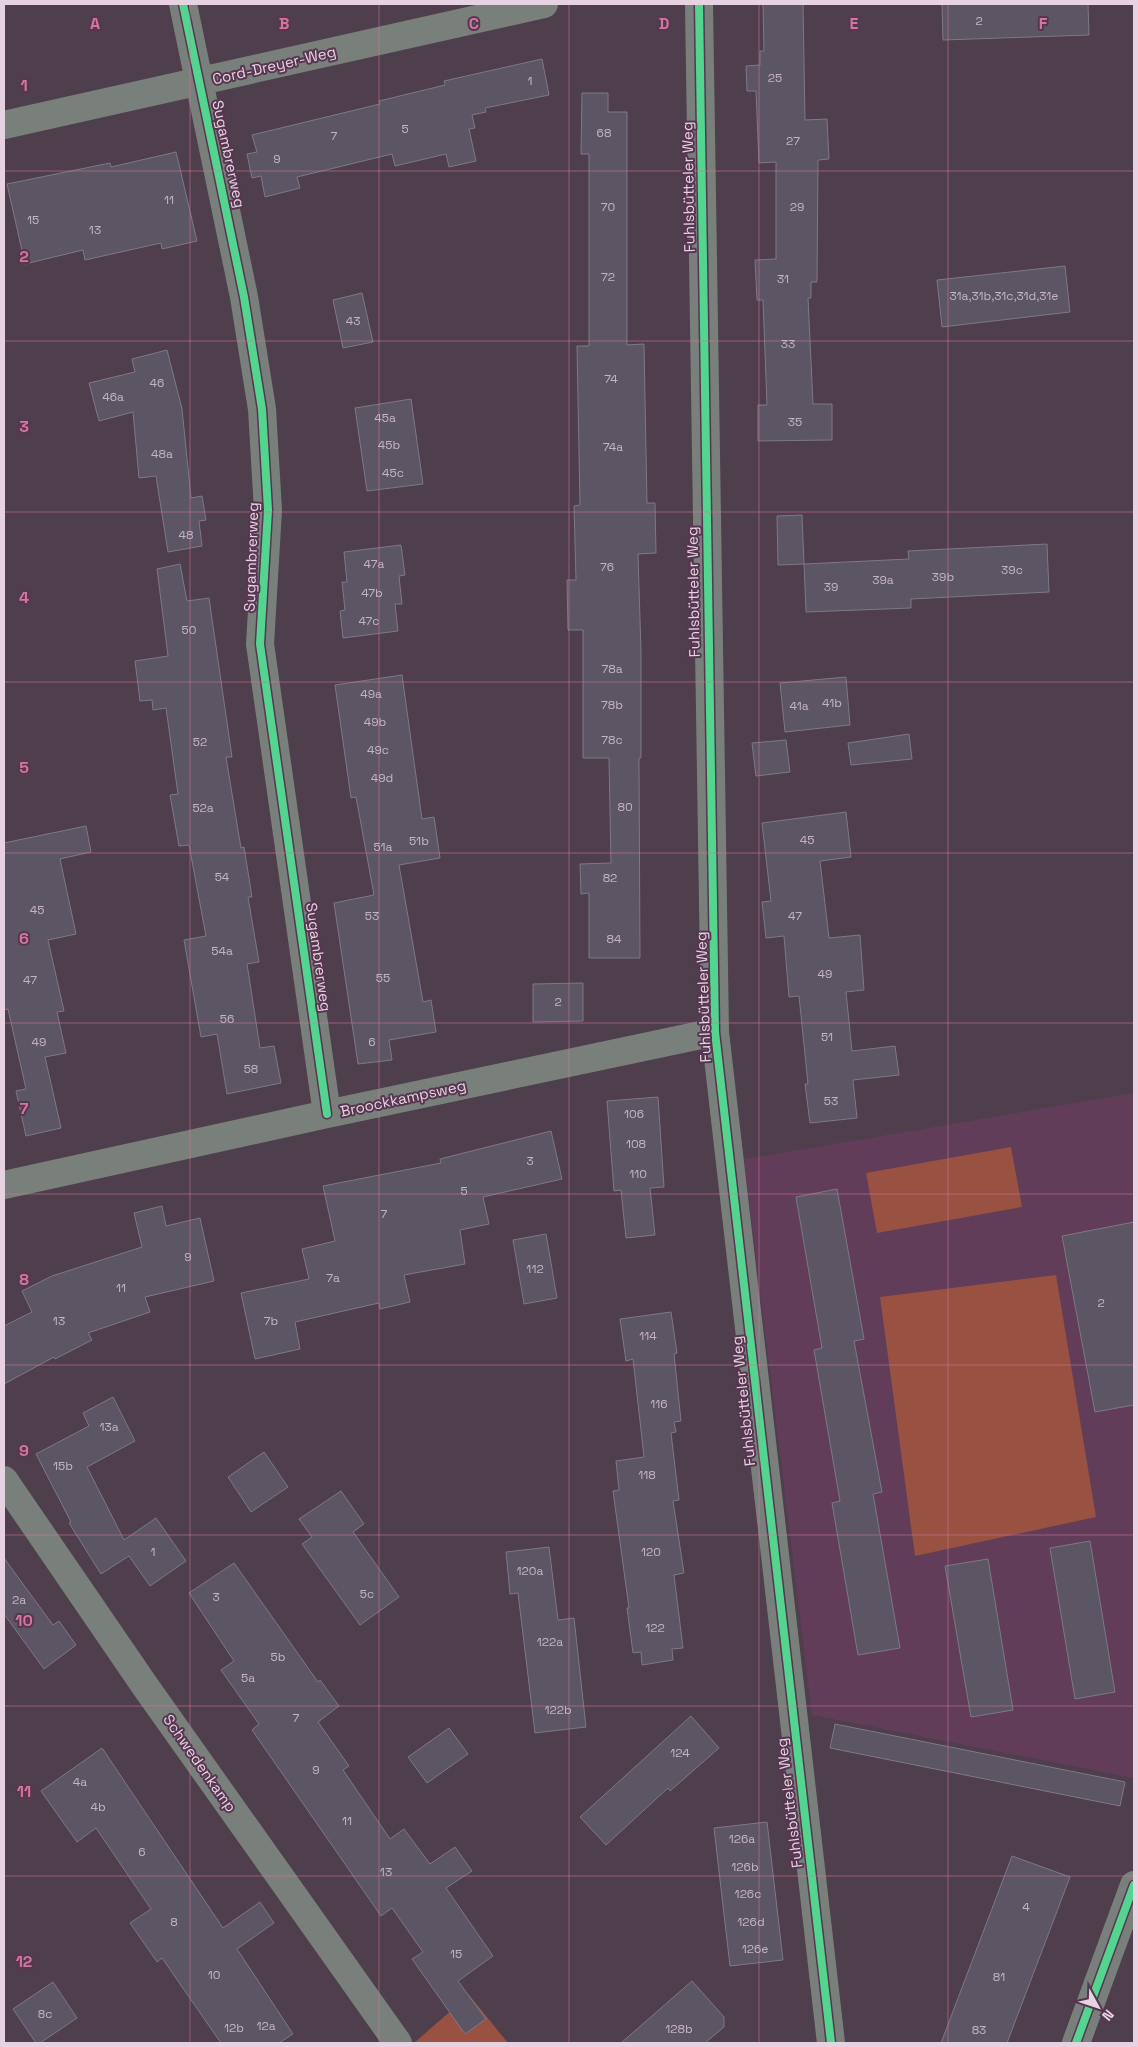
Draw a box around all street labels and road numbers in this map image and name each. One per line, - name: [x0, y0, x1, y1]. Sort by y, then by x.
- street label: Cord-Dreyer-Weg: [210, 42, 338, 88]
- street label: Sugambrerweg: [208, 98, 250, 210]
- street label: Fuhlsbütteler Weg: [677, 121, 699, 253]
- street label: Sugambrerweg: [240, 502, 262, 612]
- street label: Fuhlsbütteler Weg: [682, 526, 704, 658]
- street label: Sugambrerweg: [302, 901, 336, 1013]
- street label: Fuhlsbütteler Weg: [691, 931, 715, 1063]
- street label: Broockkampsweg: [338, 1075, 468, 1121]
- street label: Fuhlsbütteler Weg: [727, 1335, 759, 1467]
- street label: Schwedenkamp: [159, 1711, 241, 1815]
- street label: Fuhlsbütteler Weg: [772, 1737, 806, 1869]

